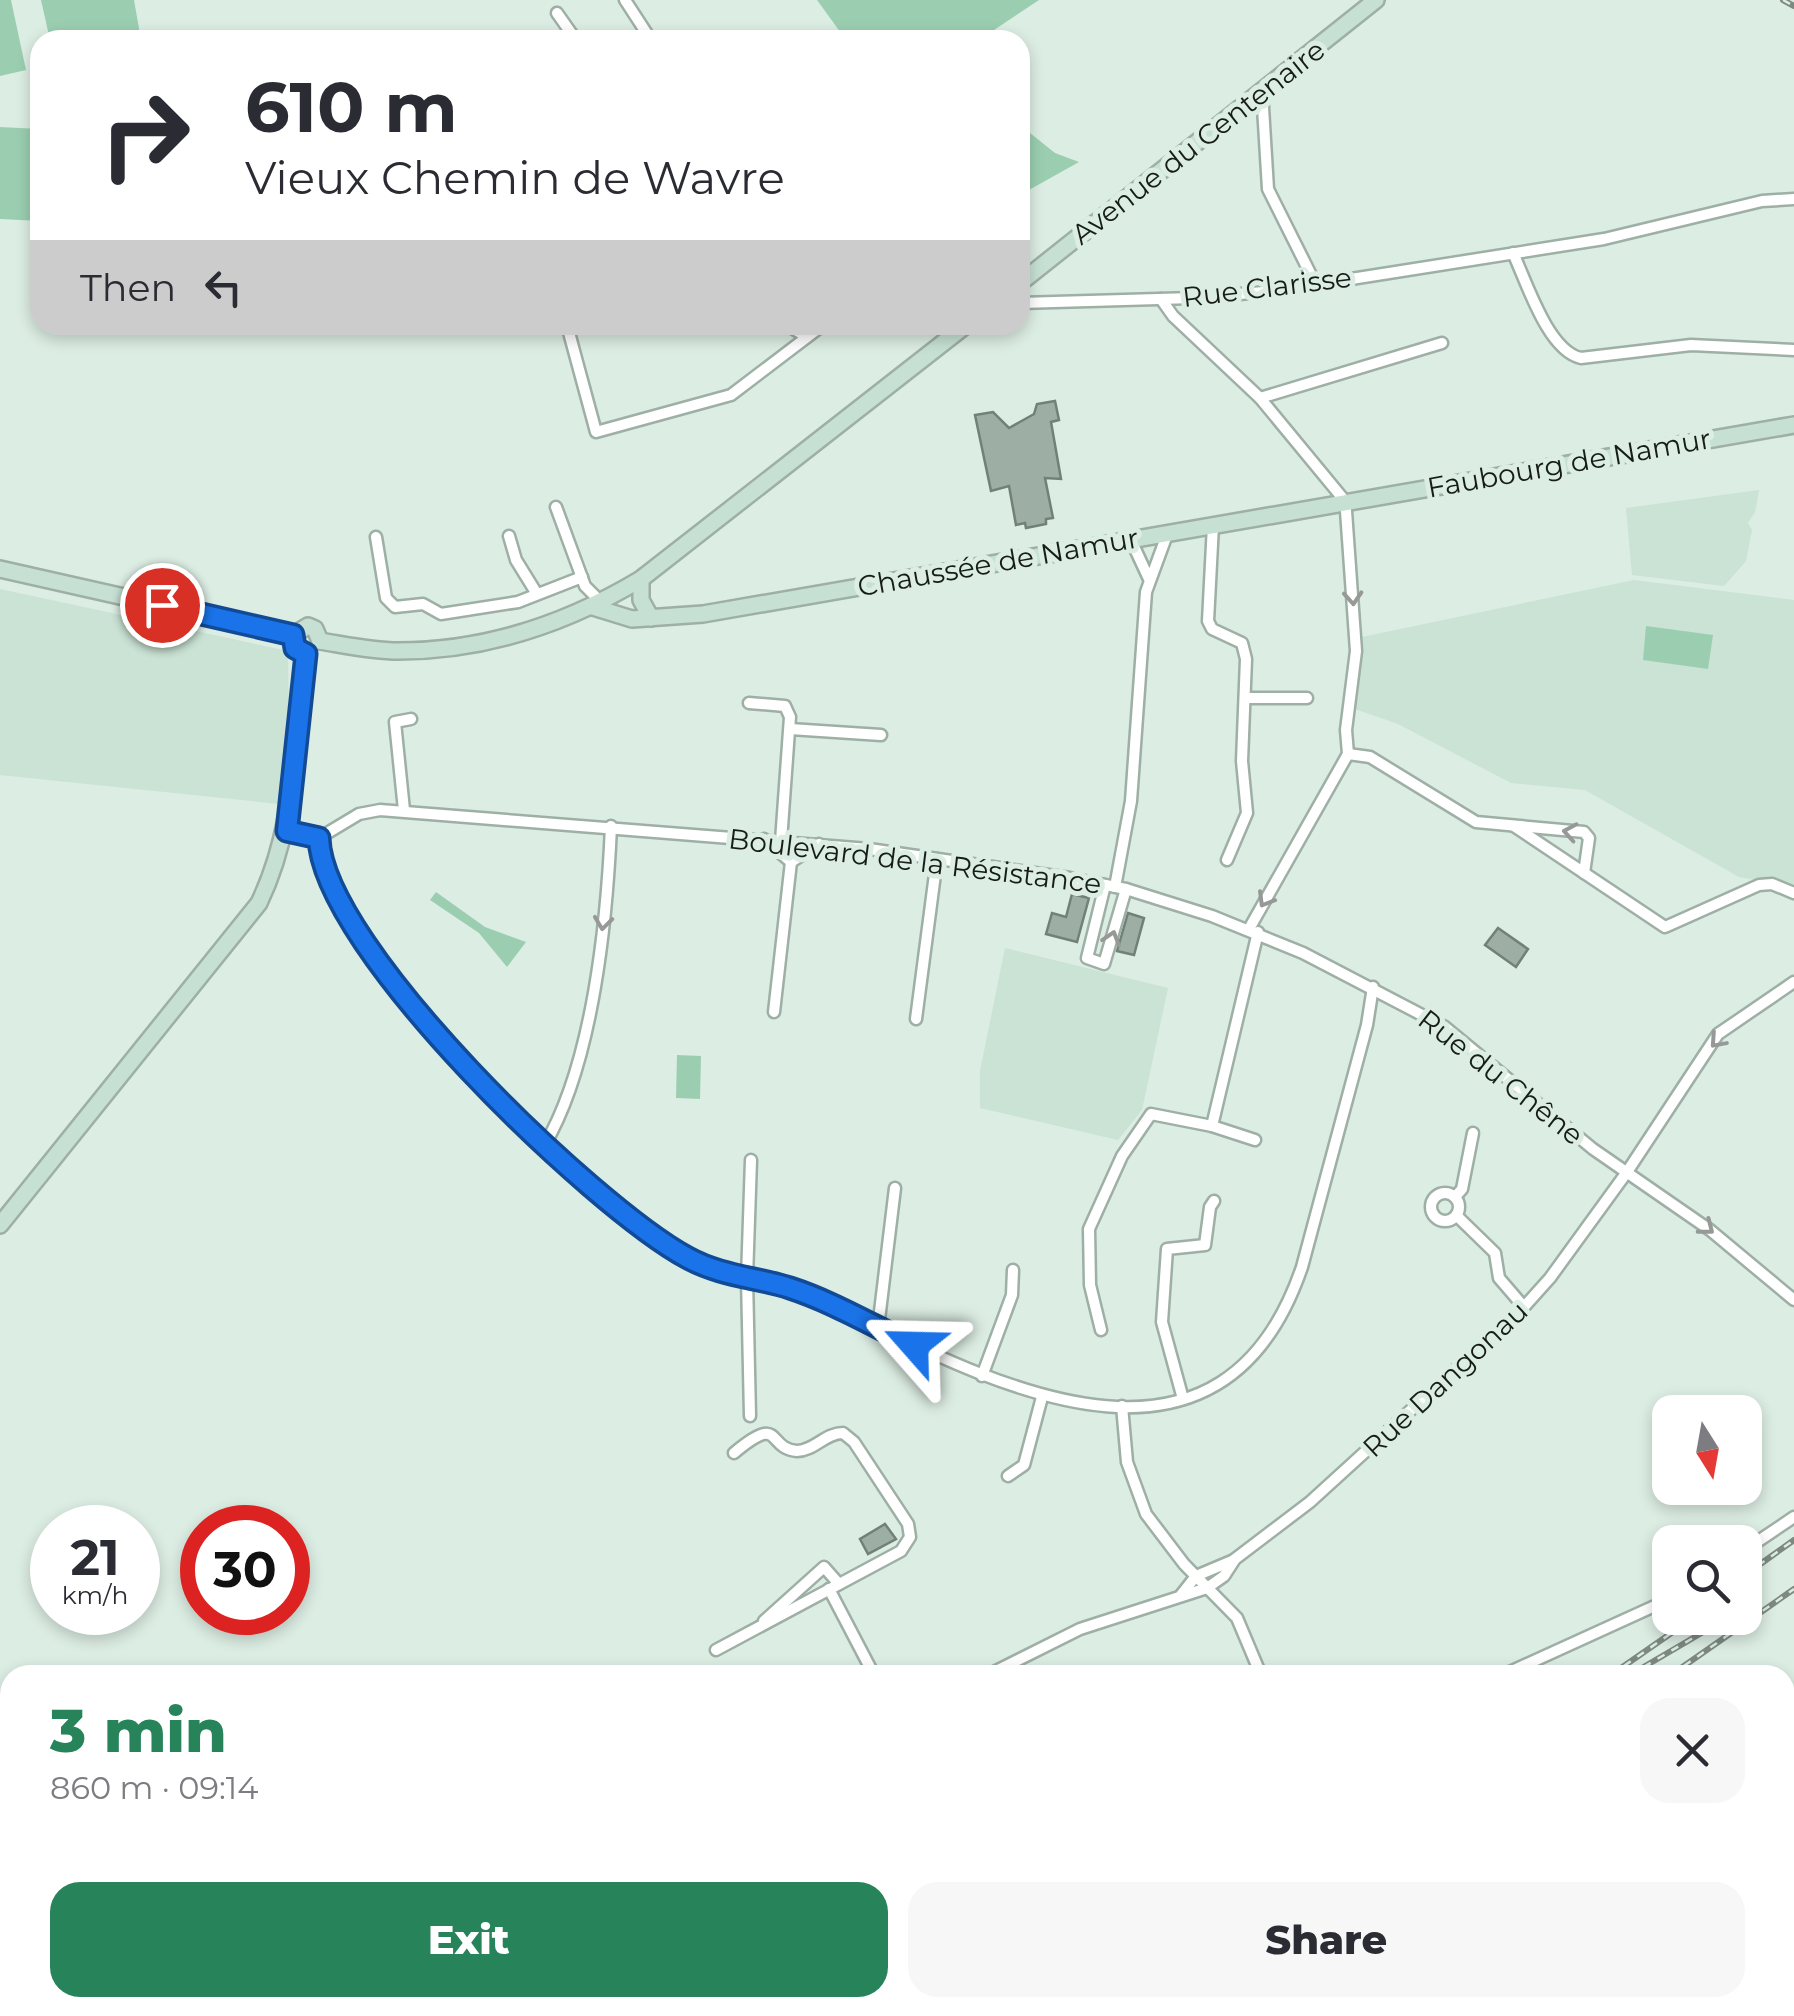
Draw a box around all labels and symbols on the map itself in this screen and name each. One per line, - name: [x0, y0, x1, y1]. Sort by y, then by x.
- street label: Avenue du Centenaire: [1065, 33, 1331, 251]
- street label: Rue Clarisse: [1181, 260, 1353, 314]
- street label: Faubourg de Namur: [1424, 421, 1714, 505]
- street label: Chaussée de Namur: [855, 521, 1141, 603]
- pin: [120, 563, 205, 648]
- one-way arrow: [1341, 591, 1363, 607]
- street label: Boulevard de la Résistance: [727, 821, 1103, 901]
- one-way arrow: [1562, 822, 1578, 843]
- one-way arrow: [1258, 889, 1277, 907]
- one-way arrow: [593, 915, 614, 931]
- one-way arrow: [1100, 930, 1121, 947]
- street label: Rue du Chêne: [1412, 1002, 1590, 1152]
- one-way arrow: [1710, 1029, 1728, 1048]
- one-way arrow: [1695, 1217, 1713, 1234]
- position arrow: [862, 1293, 966, 1397]
- street label: Rue Dangonau: [1356, 1294, 1534, 1464]
- north arrow: [1652, 1395, 1762, 1505]
- speed limit sign: 30: [180, 1505, 310, 1635]

